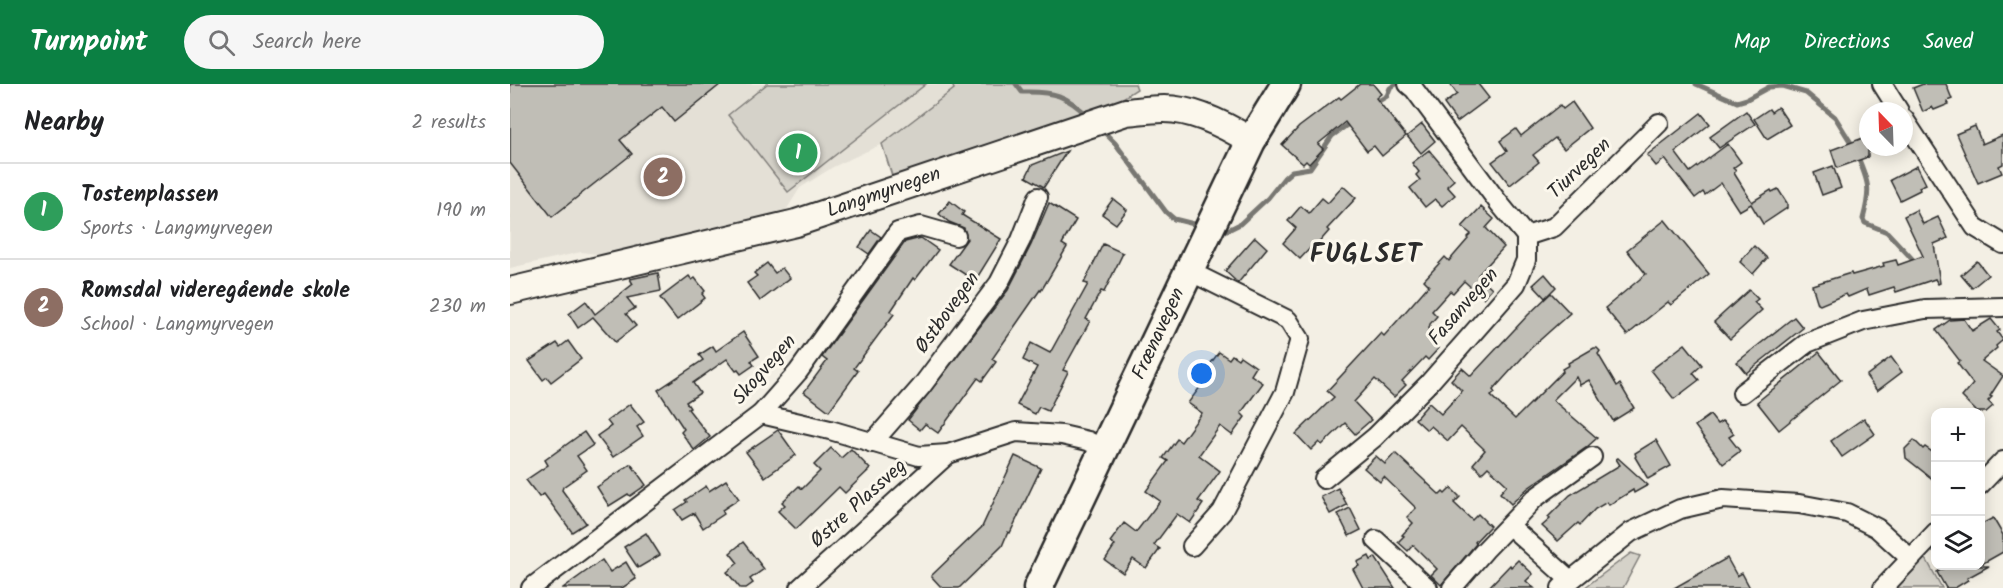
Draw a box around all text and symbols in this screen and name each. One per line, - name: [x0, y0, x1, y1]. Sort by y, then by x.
- search box: [184, 15, 604, 69]
- text: Turnpoint: [30, 20, 148, 65]
- text: Search here: [253, 25, 361, 60]
- icon: search: [205, 26, 238, 59]
- text: Map: [1734, 26, 1770, 59]
- text: Directions: [1803, 26, 1890, 59]
- text: Saved: [1923, 26, 1973, 59]
- text: Nearby: [24, 102, 104, 144]
- north arrow: [1859, 102, 1913, 156]
- text: 2 results: [411, 107, 486, 139]
- pin: 1: [778, 130, 818, 176]
- street label: Tiurvegen: [1541, 130, 1619, 208]
- pin: 2: [644, 154, 682, 200]
- street label: Langmyrvegen: [823, 159, 945, 227]
- text: Tostenplassen: [81, 178, 219, 213]
- text: 1: [40, 195, 47, 227]
- text: 190 m: [436, 195, 486, 227]
- text: Sports · Langmyrvegen: [81, 213, 273, 245]
- district label: FUGLSET: [1310, 234, 1424, 276]
- street label: Fasanvegen: [1421, 261, 1507, 353]
- street label: Østbovegen: [907, 265, 989, 361]
- text: Romsdal videregående skole: [81, 274, 350, 309]
- street label: Frænavegen: [1124, 283, 1194, 385]
- text: 2: [38, 291, 49, 323]
- text: 230 m: [429, 291, 486, 323]
- text: School · Langmyrvegen: [81, 309, 274, 341]
- street label: Skogvegen: [725, 327, 805, 413]
- your location: [1187, 359, 1216, 388]
- map controls: [1931, 408, 1985, 570]
- button: +: [1931, 408, 1985, 462]
- street label: Østre Plassveg: [803, 452, 915, 556]
- button: −: [1931, 462, 1985, 516]
- button: layers: [1931, 516, 1985, 570]

